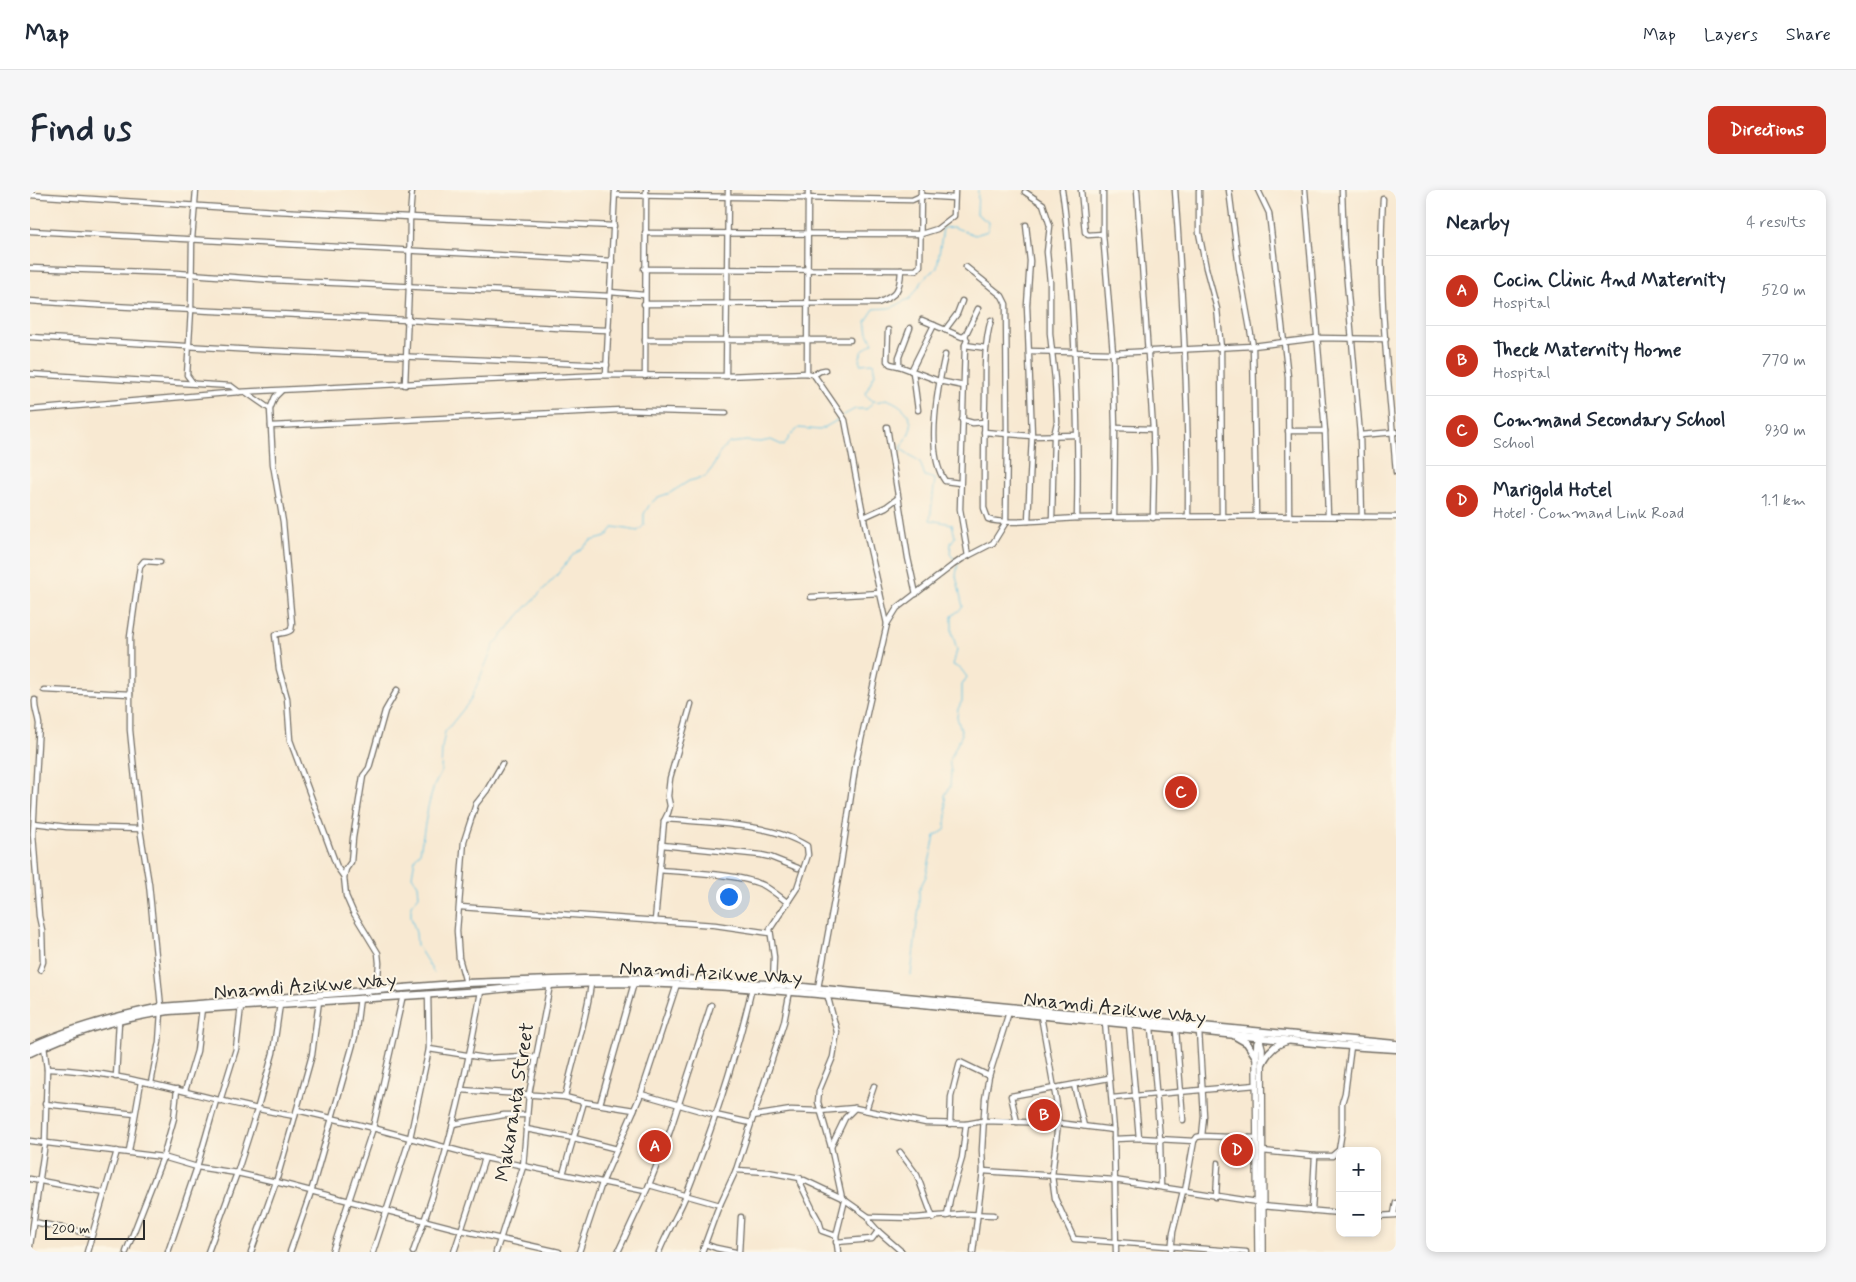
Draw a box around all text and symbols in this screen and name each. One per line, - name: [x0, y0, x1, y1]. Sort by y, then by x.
- text: Map: [25, 19, 69, 50]
- text: Map: [1643, 23, 1676, 47]
- text: Layers: [1704, 23, 1758, 47]
- text: Share: [1786, 23, 1831, 47]
- button: Directions: [1708, 106, 1826, 154]
- text: Find us: [30, 107, 132, 153]
- text: Nearby: [1446, 209, 1510, 237]
- text: 4 results: [1746, 212, 1806, 233]
- text: Cocin Clinic And Maternity: [1493, 268, 1726, 293]
- text: A: [1457, 280, 1467, 301]
- text: 520 m: [1761, 280, 1806, 301]
- text: Hospital: [1493, 293, 1550, 314]
- text: Theck Maternity Home: [1493, 338, 1682, 363]
- text: B: [1457, 350, 1467, 371]
- text: 770 m: [1762, 350, 1806, 371]
- text: Hospital: [1493, 363, 1550, 384]
- text: Command Secondary School: [1493, 408, 1726, 433]
- text: C: [1456, 420, 1468, 441]
- text: 930 m: [1765, 420, 1806, 441]
- text: School: [1493, 433, 1534, 454]
- text: Marigold Hotel: [1493, 478, 1612, 503]
- text: D: [1456, 490, 1468, 511]
- text: 1.1 km: [1761, 490, 1806, 511]
- text: Hotel · Command Link Road: [1493, 503, 1684, 524]
- pin: C: [1165, 773, 1197, 811]
- your location: [716, 884, 742, 910]
- street label: Nnamdi Azikwe Way: [619, 955, 803, 992]
- street label: Nnamdi Azikwe Way: [213, 967, 398, 1006]
- street label: Nnamdi Azikwe Way: [1022, 985, 1207, 1032]
- street label: Makaranta Street: [490, 1021, 541, 1184]
- pin: B: [1028, 1096, 1060, 1134]
- pin: A: [639, 1127, 671, 1165]
- pin: D: [1221, 1131, 1253, 1169]
- map controls: [1336, 1147, 1381, 1237]
- button: +: [1336, 1147, 1381, 1192]
- button: −: [1336, 1192, 1381, 1237]
- scale bar: [45, 1217, 145, 1240]
- text: 200 m: [52, 1220, 90, 1238]

